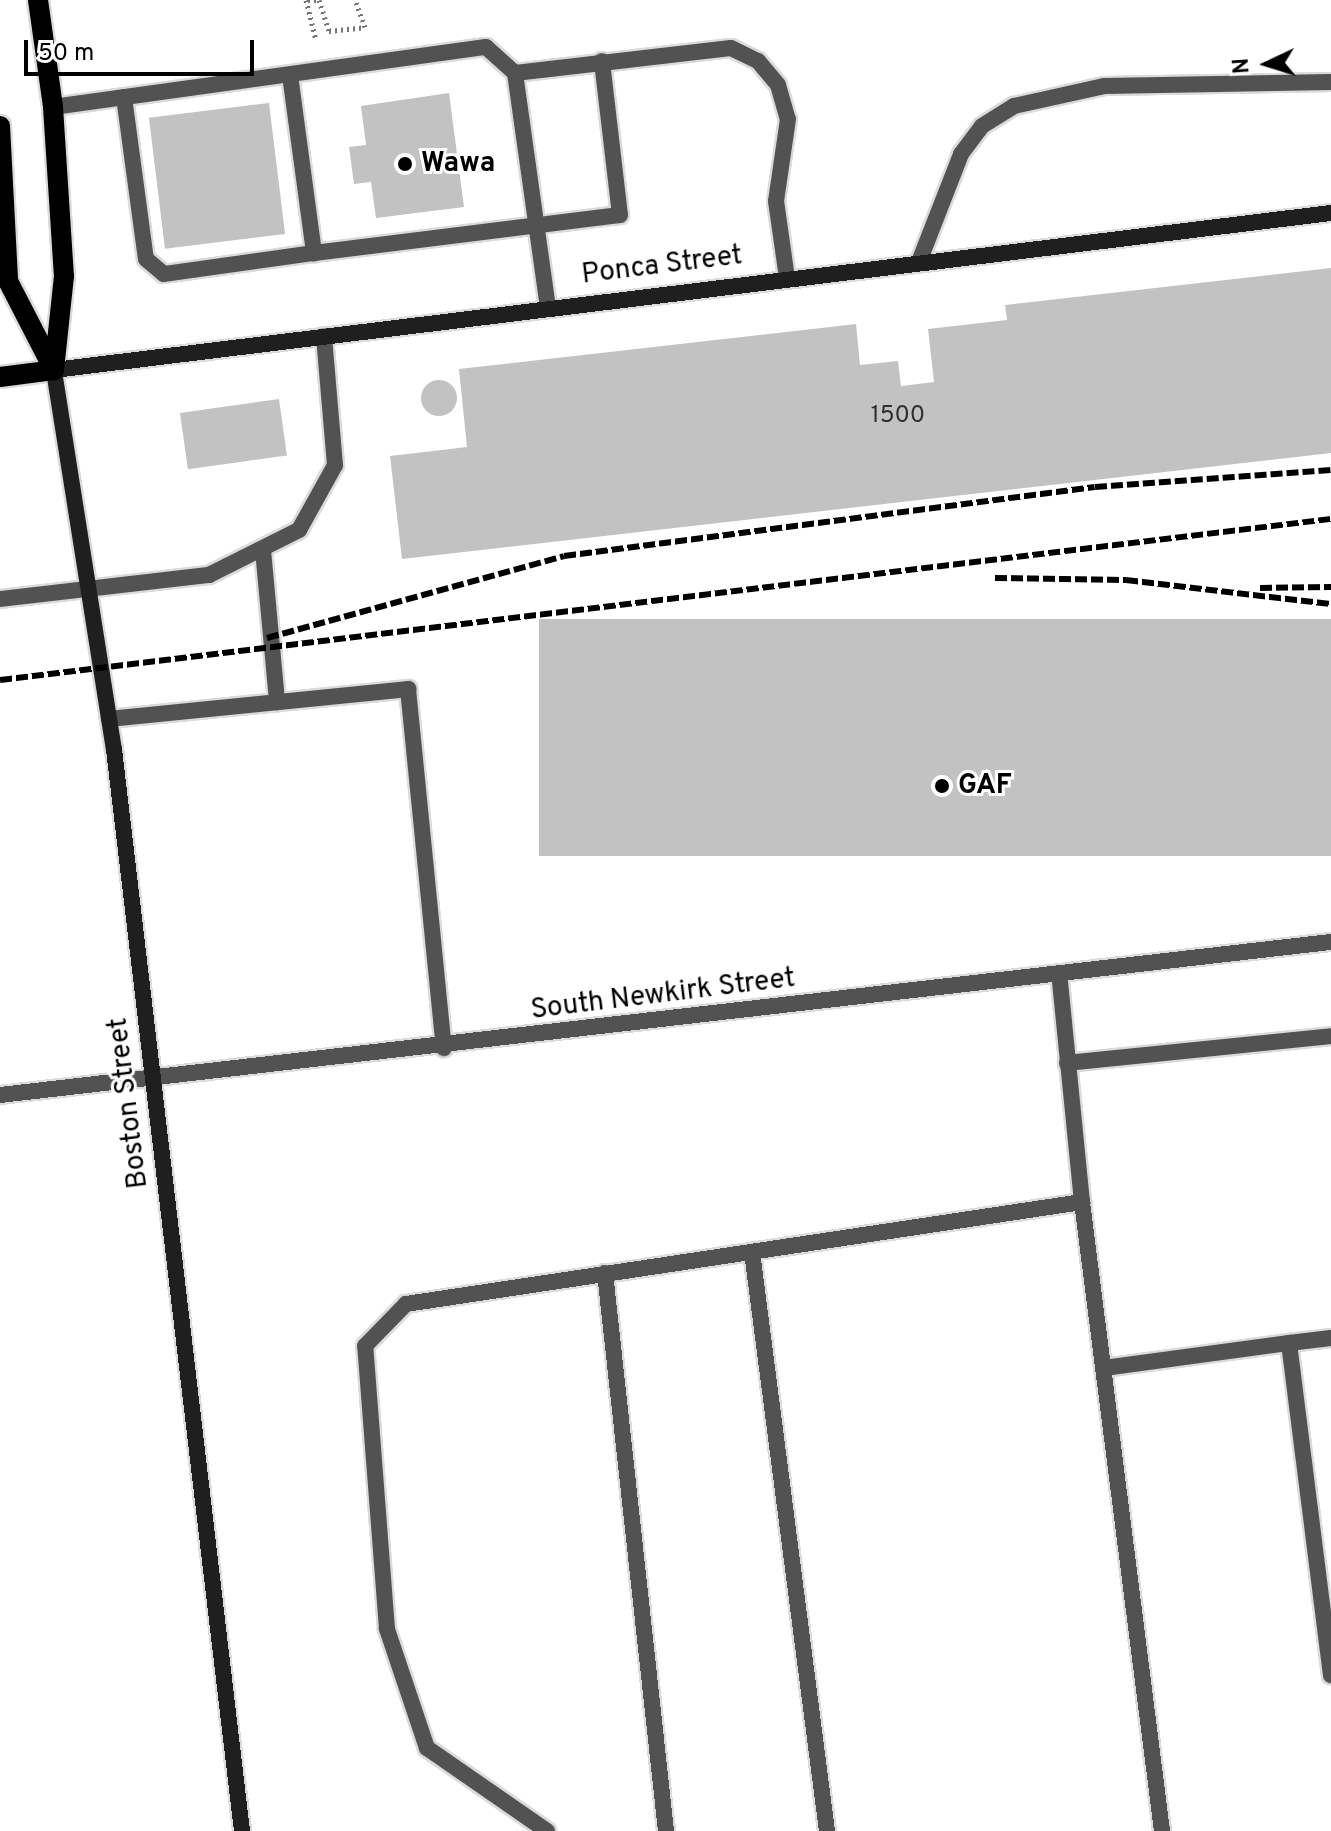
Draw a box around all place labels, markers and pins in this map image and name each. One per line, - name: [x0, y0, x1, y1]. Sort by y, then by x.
- place label: Wawa: [421, 147, 495, 181]
- marker: Wawa: [396, 155, 414, 173]
- place label: GAF: [958, 769, 1012, 803]
- marker: GAF: [933, 777, 951, 795]

